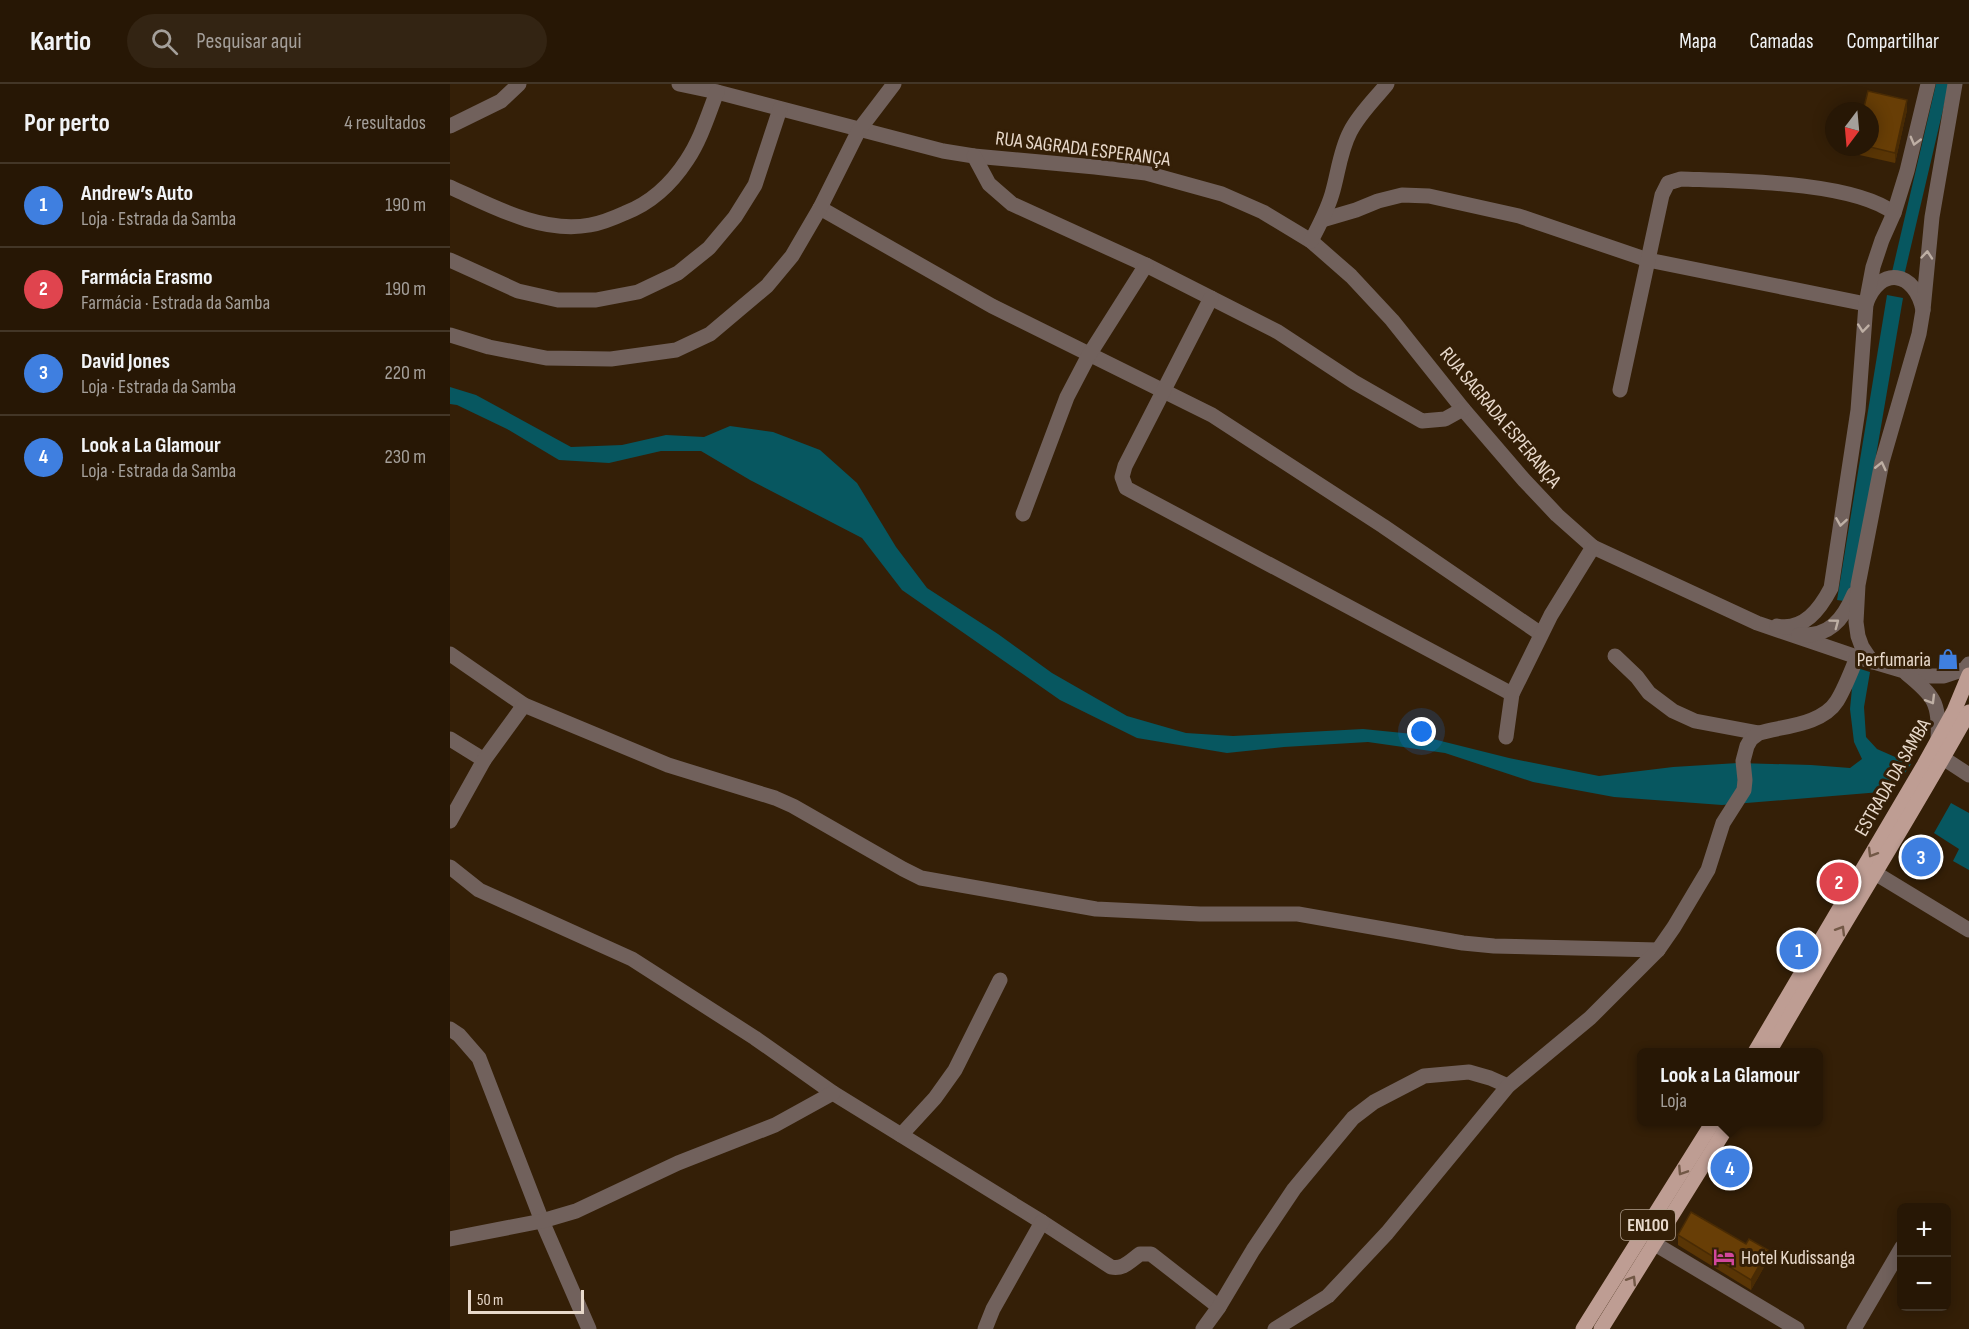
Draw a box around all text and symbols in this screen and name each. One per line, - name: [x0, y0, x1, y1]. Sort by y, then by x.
- search box: [127, 14, 547, 68]
- text: Kartio: [30, 25, 91, 58]
- icon: search: [148, 25, 181, 58]
- text: Pesquisar aqui: [196, 28, 302, 55]
- text: Mapa: [1679, 29, 1717, 54]
- text: Camadas: [1750, 29, 1813, 54]
- text: Compartilhar: [1846, 29, 1939, 54]
- north arrow: [1825, 102, 1879, 156]
- text: Por perto: [24, 108, 110, 139]
- text: 4 resultados: [344, 111, 426, 135]
- street label: RUA SAGRADA ESPERANÇA: [994, 126, 1172, 172]
- one-way arrow: [1910, 135, 1922, 146]
- text: Andrew’s Auto: [81, 180, 193, 207]
- text: 1: [40, 193, 47, 217]
- text: 190 m: [385, 193, 426, 217]
- text: Loja · Estrada da Samba: [81, 207, 236, 231]
- one-way arrow: [1921, 251, 1934, 260]
- text: Farmácia Erasmo: [81, 264, 213, 291]
- text: 2: [39, 277, 48, 301]
- text: 190 m: [385, 277, 426, 301]
- text: Farmácia · Estrada da Samba: [81, 291, 270, 315]
- one-way arrow: [1857, 324, 1870, 333]
- street label: RUA SAGRADA ESPERANÇA: [1434, 342, 1566, 493]
- text: David Jones: [81, 348, 170, 375]
- text: 3: [39, 361, 48, 385]
- text: 220 m: [385, 361, 426, 385]
- text: Loja · Estrada da Samba: [81, 375, 236, 399]
- text: Look a La Glamour: [81, 432, 221, 459]
- text: 4: [39, 445, 48, 469]
- text: 230 m: [384, 445, 426, 469]
- text: Loja · Estrada da Samba: [81, 459, 236, 483]
- one-way arrow: [1874, 461, 1887, 471]
- one-way arrow: [1836, 517, 1848, 526]
- one-way arrow: [1828, 619, 1839, 630]
- shop icon: Perfumaria: [1936, 647, 1960, 671]
- place label: Perfumaria: [1857, 648, 1931, 672]
- one-way arrow: [1924, 693, 1935, 704]
- street label: ESTRADA DA SAMBA: [1850, 714, 1936, 840]
- your location: [1407, 717, 1436, 746]
- pin: 3: [1902, 834, 1940, 880]
- one-way arrow: [1868, 847, 1880, 857]
- pin: 2: [1820, 860, 1858, 904]
- one-way arrow: [1834, 926, 1846, 936]
- pin: 1: [1780, 928, 1818, 972]
- popup: [1637, 1048, 1823, 1126]
- text: Look a La Glamour: [1660, 1062, 1800, 1089]
- text: Loja: [1660, 1089, 1687, 1113]
- pin: 4: [1710, 1146, 1750, 1190]
- one-way arrow: [1678, 1164, 1689, 1175]
- map controls: [1897, 1203, 1951, 1311]
- button: +: [1897, 1203, 1951, 1257]
- road number: EN100: [1621, 1210, 1675, 1240]
- hotel icon: Hotel Kudissanga: [1712, 1245, 1736, 1269]
- place label: Hotel Kudissanga: [1741, 1246, 1855, 1270]
- button: −: [1897, 1257, 1951, 1311]
- one-way arrow: [1625, 1275, 1636, 1286]
- scale bar: [468, 1287, 584, 1314]
- text: 50 m: [477, 1291, 503, 1310]

